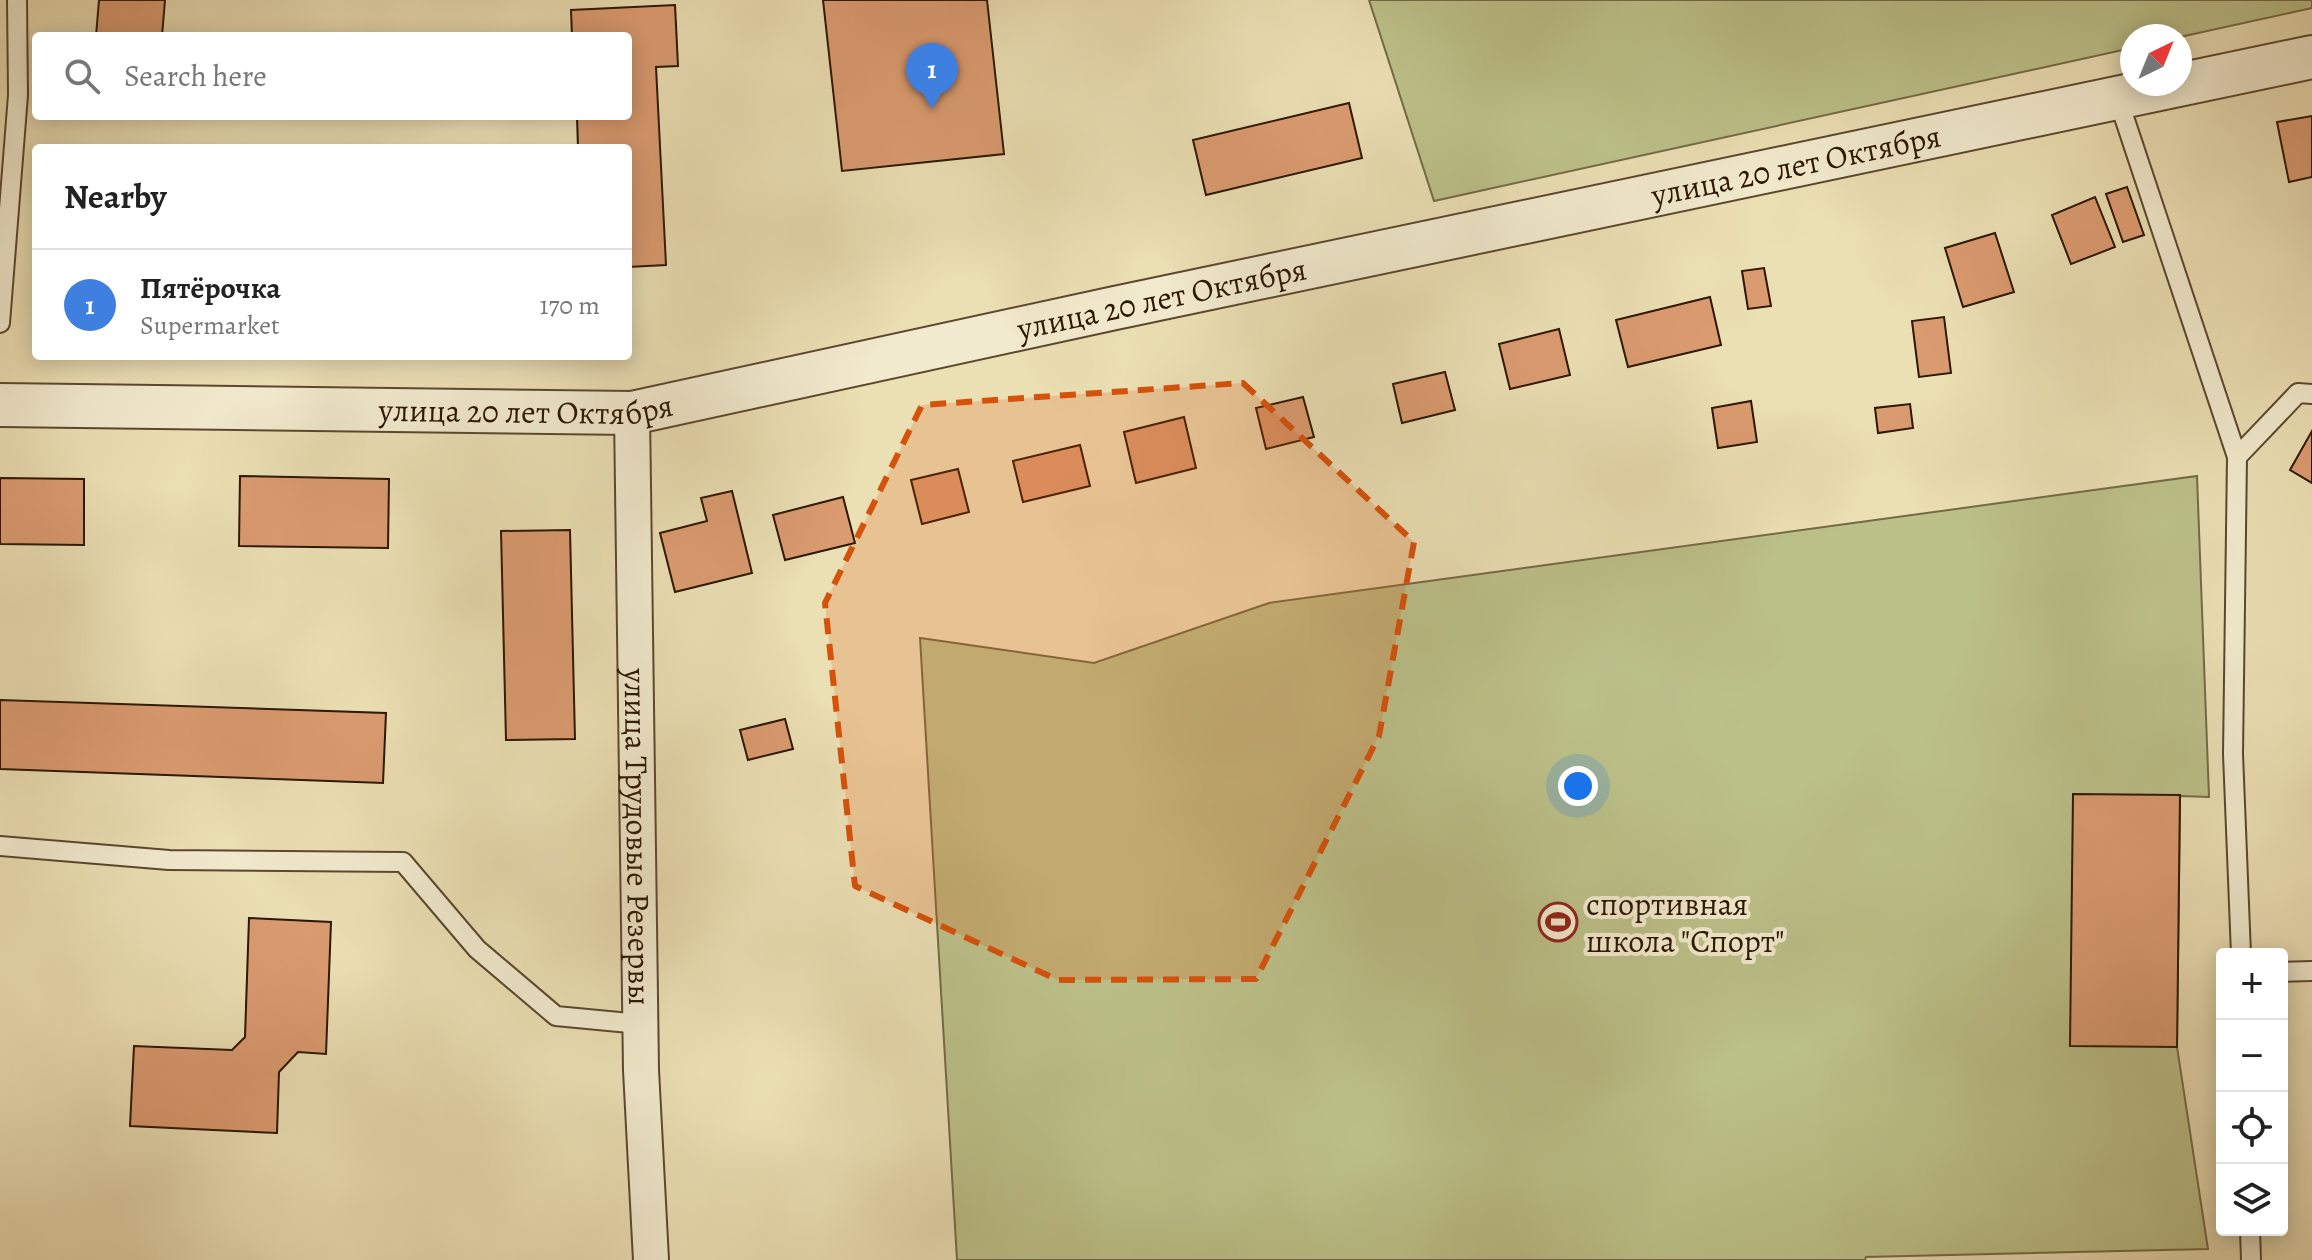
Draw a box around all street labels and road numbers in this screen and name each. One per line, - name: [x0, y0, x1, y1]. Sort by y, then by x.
- street label: улица 20 лет Октября: [1646, 113, 1945, 217]
- street label: улица 20 лет Октября: [1012, 246, 1310, 351]
- street label: улица 20 лет Октября: [377, 383, 677, 436]
- street label: улица Трудовые Резервы: [613, 667, 662, 1006]

